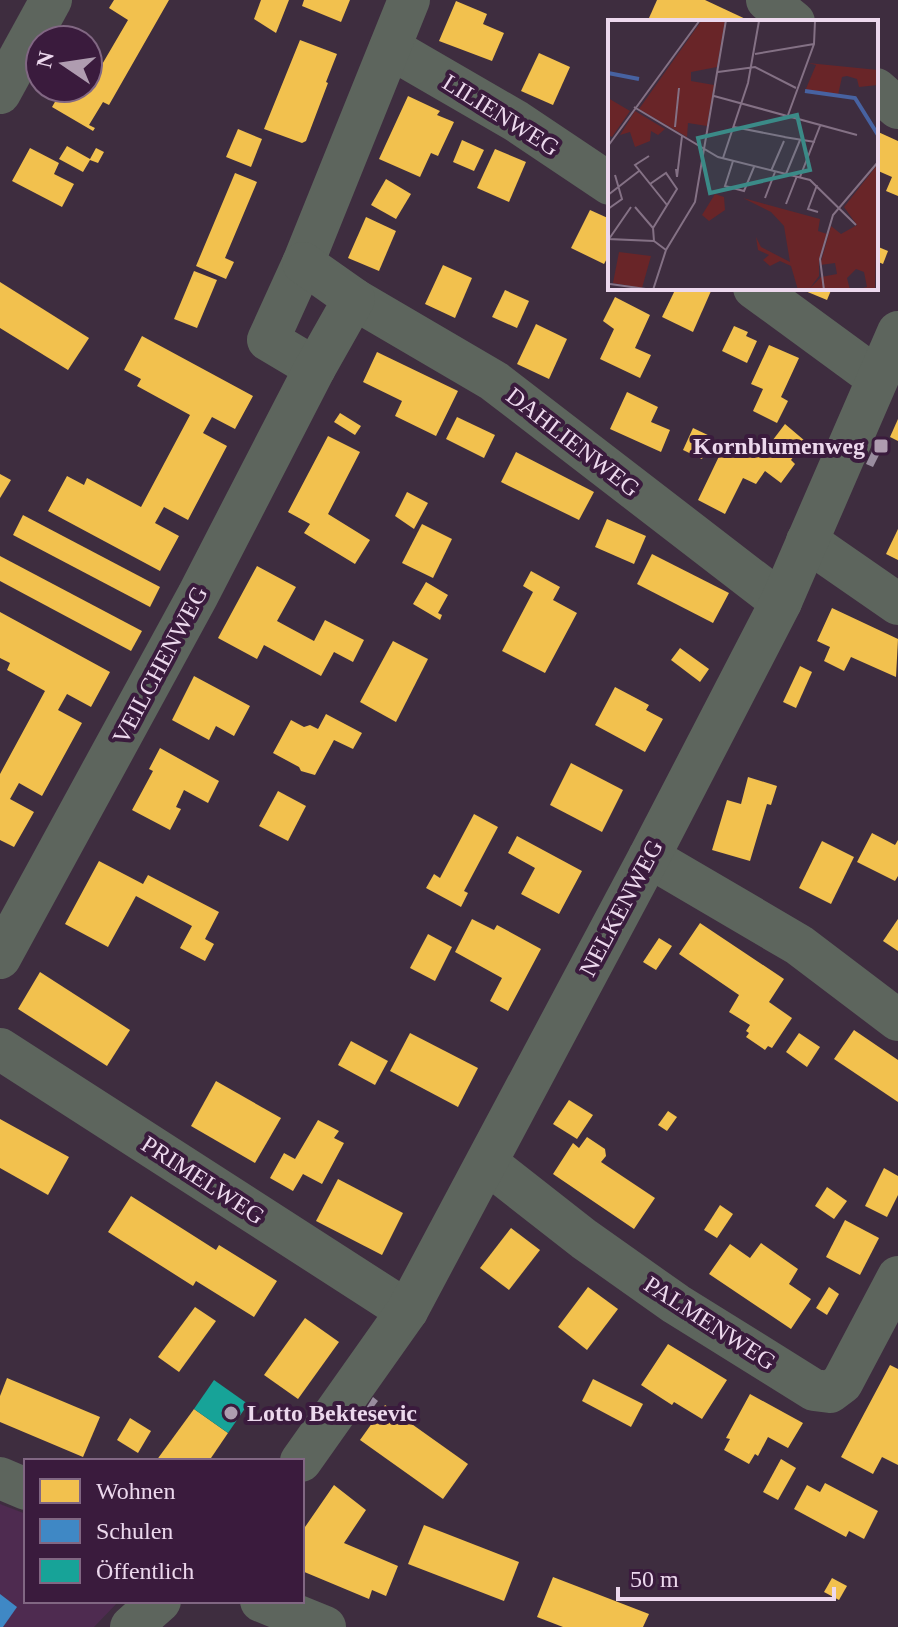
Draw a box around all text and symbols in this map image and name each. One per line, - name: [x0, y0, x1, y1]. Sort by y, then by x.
- inset map: [608, 20, 878, 290]
- north arrow: [24, 24, 104, 104]
- text: N: [31, 49, 59, 70]
- street label: LILIENWEG: [438, 69, 564, 161]
- street label: DAHLIENWEG: [501, 382, 645, 502]
- place label: Kornblumenweg: [693, 433, 865, 459]
- marker: Kornblumenweg: [872, 437, 890, 455]
- street label: VEILCHENWEG: [108, 582, 212, 748]
- street label: NELKENWEG: [574, 835, 668, 981]
- street label: PRIMELWEG: [137, 1131, 269, 1229]
- street label: PALMENWEG: [640, 1271, 780, 1375]
- place label: Lotto Bektesevic: [247, 1400, 417, 1426]
- marker: Lotto Bektesevic: [222, 1404, 240, 1422]
- legend: [24, 1459, 304, 1603]
- text: Wohnen: [96, 1478, 175, 1504]
- text: Schulen: [96, 1518, 173, 1544]
- scale bar: [618, 1551, 834, 1601]
- text: Öffentlich: [96, 1558, 194, 1584]
- text: 50 m: [630, 1566, 679, 1592]

